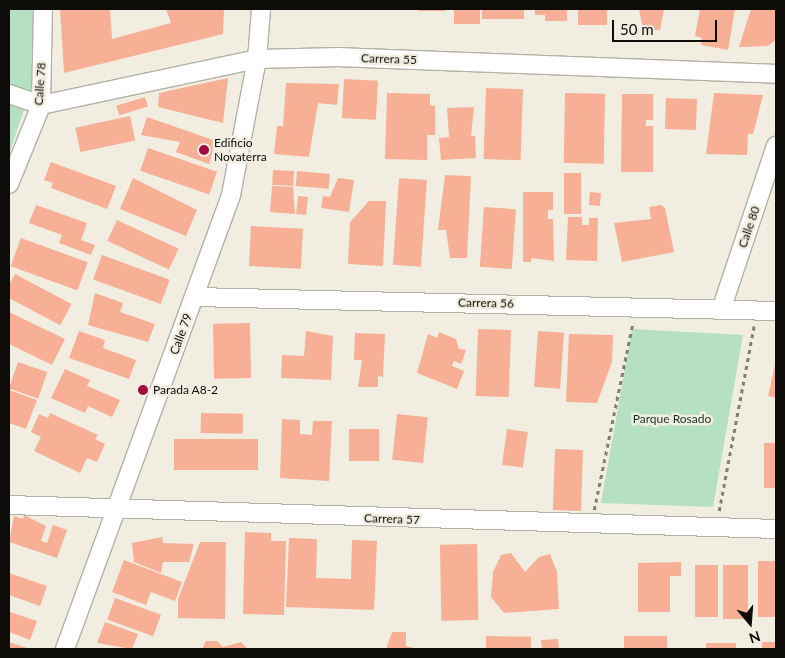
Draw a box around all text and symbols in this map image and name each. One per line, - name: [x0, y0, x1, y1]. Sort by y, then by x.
- scale bar: [615, 10, 720, 42]
- text: 50 m: [620, 20, 654, 38]
- street label: Carrera 55: [361, 51, 417, 67]
- street label: Calle 78: [31, 62, 49, 106]
- place label: Edificio Novaterra: [214, 136, 267, 164]
- marker: Edificio Novaterra: [198, 144, 210, 156]
- street label: Calle 80: [735, 204, 763, 250]
- street label: Carrera 56: [458, 295, 514, 311]
- street label: Calle 79: [167, 311, 195, 357]
- place label: Parada A8-2: [153, 383, 218, 397]
- marker: Parada A8-2: [137, 384, 149, 396]
- park label: Parque Rosado: [633, 412, 711, 426]
- street label: Carrera 57: [364, 511, 420, 527]
- north arrow: [725, 598, 775, 648]
- text: N: [747, 628, 763, 647]

